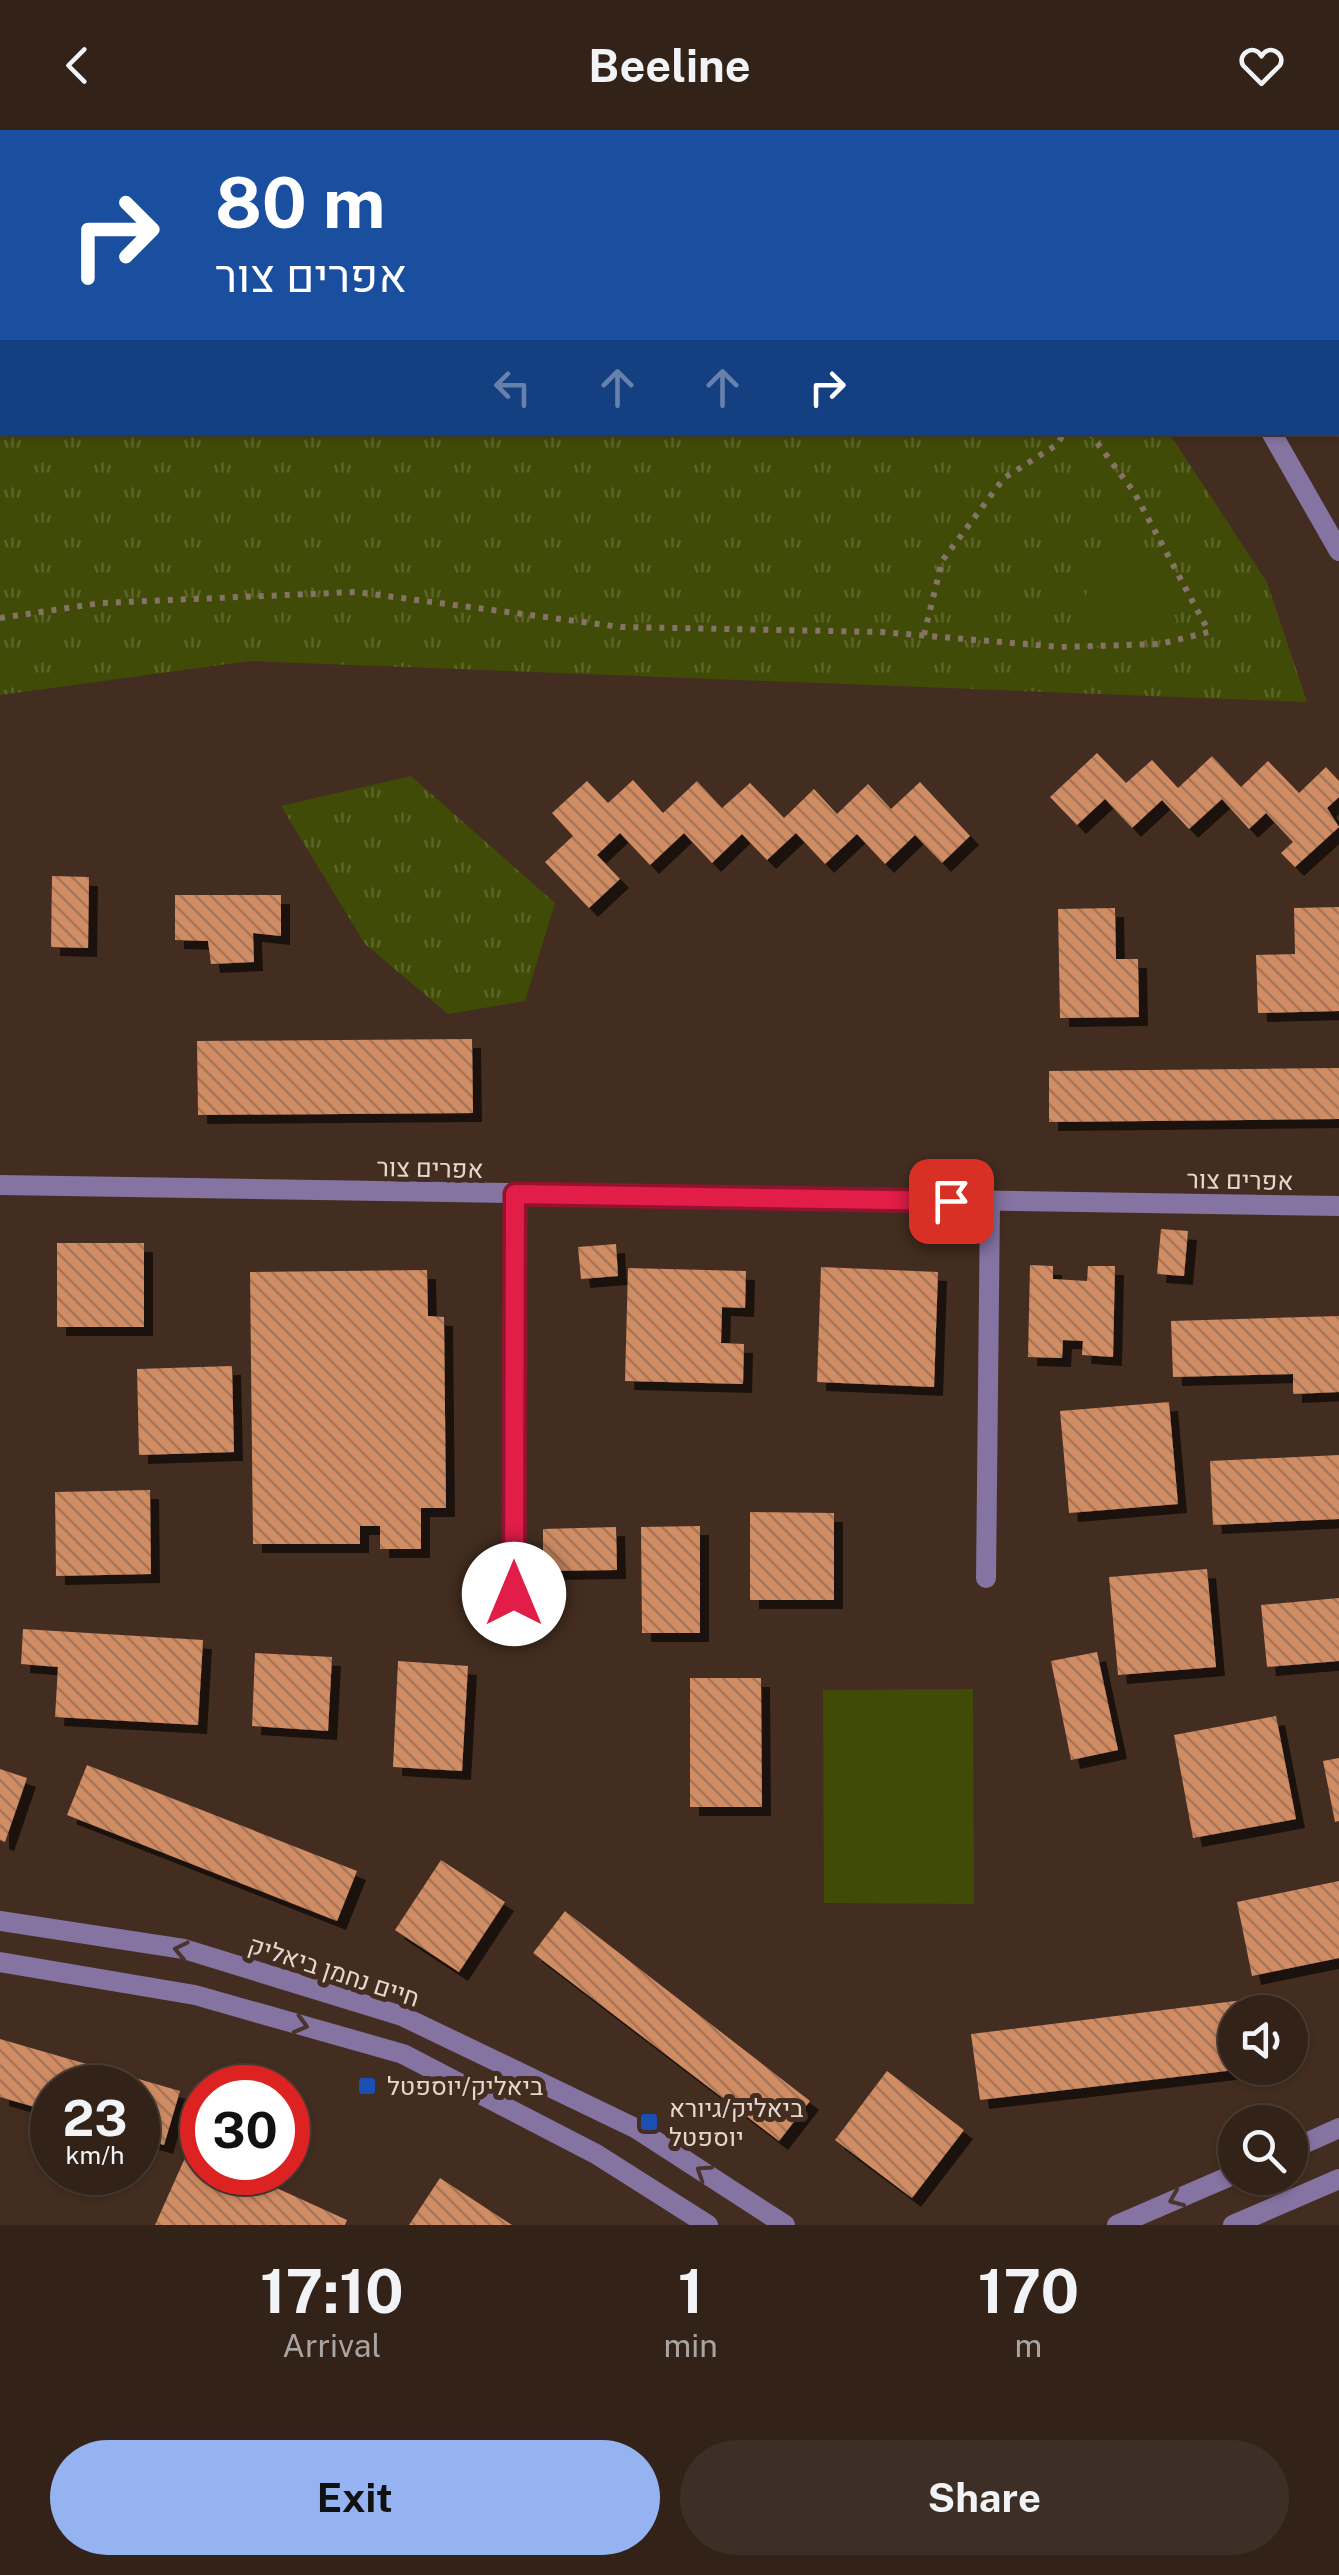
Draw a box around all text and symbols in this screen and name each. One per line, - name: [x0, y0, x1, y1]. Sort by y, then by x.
- icon: back: [50, 38, 105, 93]
- icon: heart: [1234, 38, 1289, 93]
- text: Beeline: [588, 39, 751, 92]
- text: 80 m: [215, 161, 385, 244]
- icon: right: [50, 170, 180, 300]
- text: אפרים צור: [215, 249, 407, 302]
- icon: left: [485, 360, 540, 415]
- icon: ahead: [590, 360, 645, 415]
- icon: ahead: [695, 360, 750, 415]
- icon: right: [800, 360, 855, 415]
- street label: אפרים צור: [376, 1152, 484, 1184]
- pin: [909, 1159, 994, 1244]
- street label: אפרים צור: [1186, 1164, 1294, 1196]
- icon: arrive: [924, 1174, 979, 1229]
- position arrow: [462, 1542, 566, 1646]
- street label: חיים נחמן ביאליק: [245, 1929, 423, 2013]
- one-way arrow: [173, 1941, 190, 1962]
- map controls: [1218, 1995, 1308, 2195]
- button: sound: [1218, 1995, 1308, 2085]
- one-way arrow: [291, 2013, 308, 2034]
- speed limit sign: 30: [180, 2065, 310, 2195]
- place label: ביאליק/יוספטל: [387, 2071, 543, 2101]
- marker: ביאליק/יוספטל: [356, 2075, 378, 2097]
- text: 23: [62, 2088, 128, 2147]
- place label: ביאליק/גיורא יוספטל: [669, 2093, 803, 2152]
- button: search: [1218, 2105, 1308, 2195]
- marker: ביאליק/גיורא יוספטל: [638, 2111, 660, 2133]
- text: km/h: [66, 2140, 124, 2170]
- one-way arrow: [696, 2166, 714, 2185]
- one-way arrow: [1168, 2187, 1186, 2207]
- text: 17:10: [260, 2256, 404, 2327]
- text: 1: [678, 2256, 704, 2327]
- text: 170: [978, 2256, 1079, 2327]
- text: Arrival: [282, 2327, 381, 2364]
- text: min: [664, 2327, 718, 2364]
- text: m: [1015, 2327, 1042, 2364]
- button: Exit: [50, 2440, 660, 2555]
- button: Share: [680, 2440, 1289, 2555]

